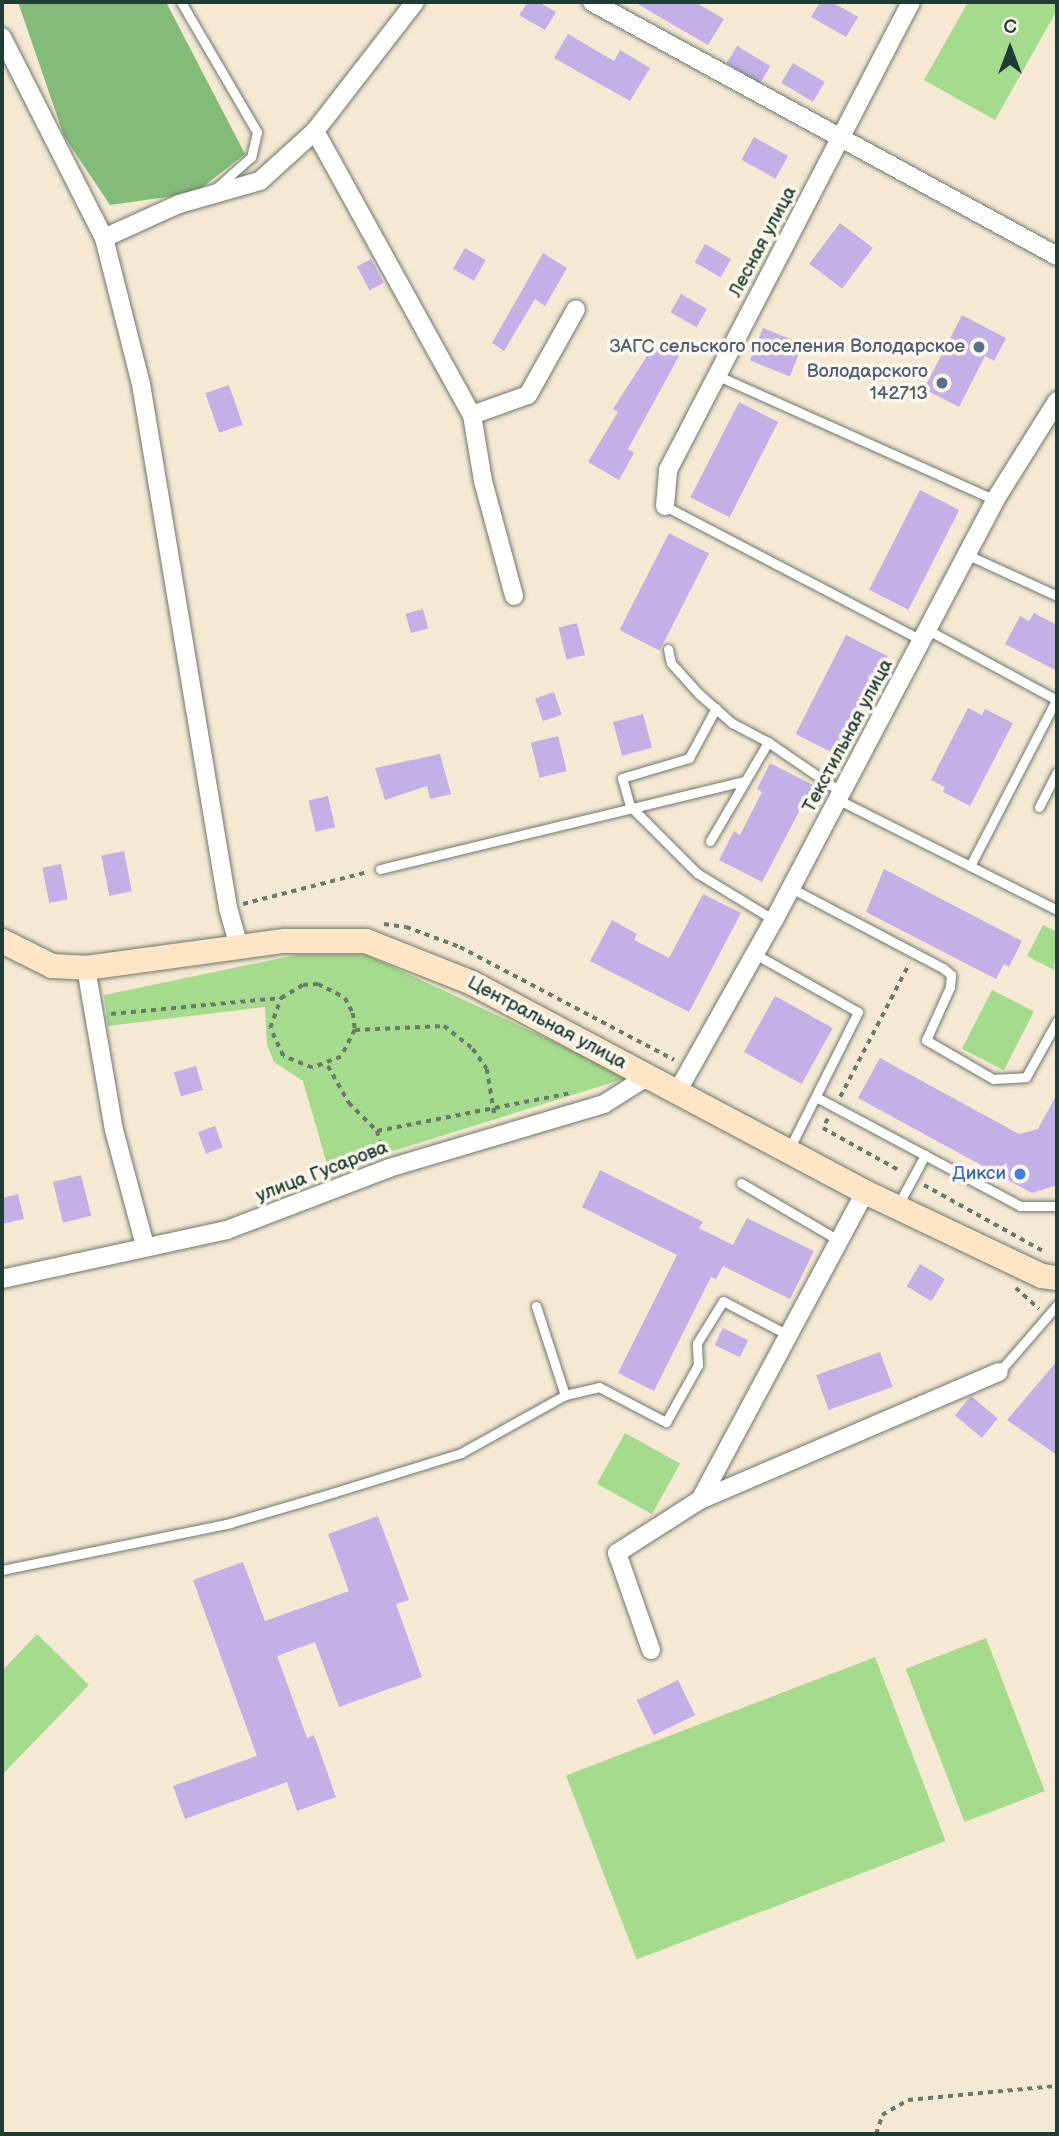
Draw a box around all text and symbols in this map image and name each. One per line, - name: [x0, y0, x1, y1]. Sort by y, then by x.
- north arrow: [975, 14, 1045, 84]
- text: С: [1003, 16, 1017, 39]
- street label: Лесная улица: [724, 183, 802, 301]
- place label: ЗАГС сельского поселения Володарское: [609, 336, 965, 358]
- marker: ЗАГС сельского поселения Володарское: [971, 339, 987, 355]
- place label: Володарского 142713: [807, 361, 928, 405]
- marker: Володарского 142713: [934, 375, 950, 391]
- street label: Текстильная улица: [798, 655, 898, 817]
- street label: Центральная улица: [463, 971, 631, 1075]
- street label: улица Гусарова: [253, 1136, 391, 1208]
- place label: Дикси: [952, 1163, 1006, 1185]
- marker: Дикси: [1012, 1166, 1028, 1182]

